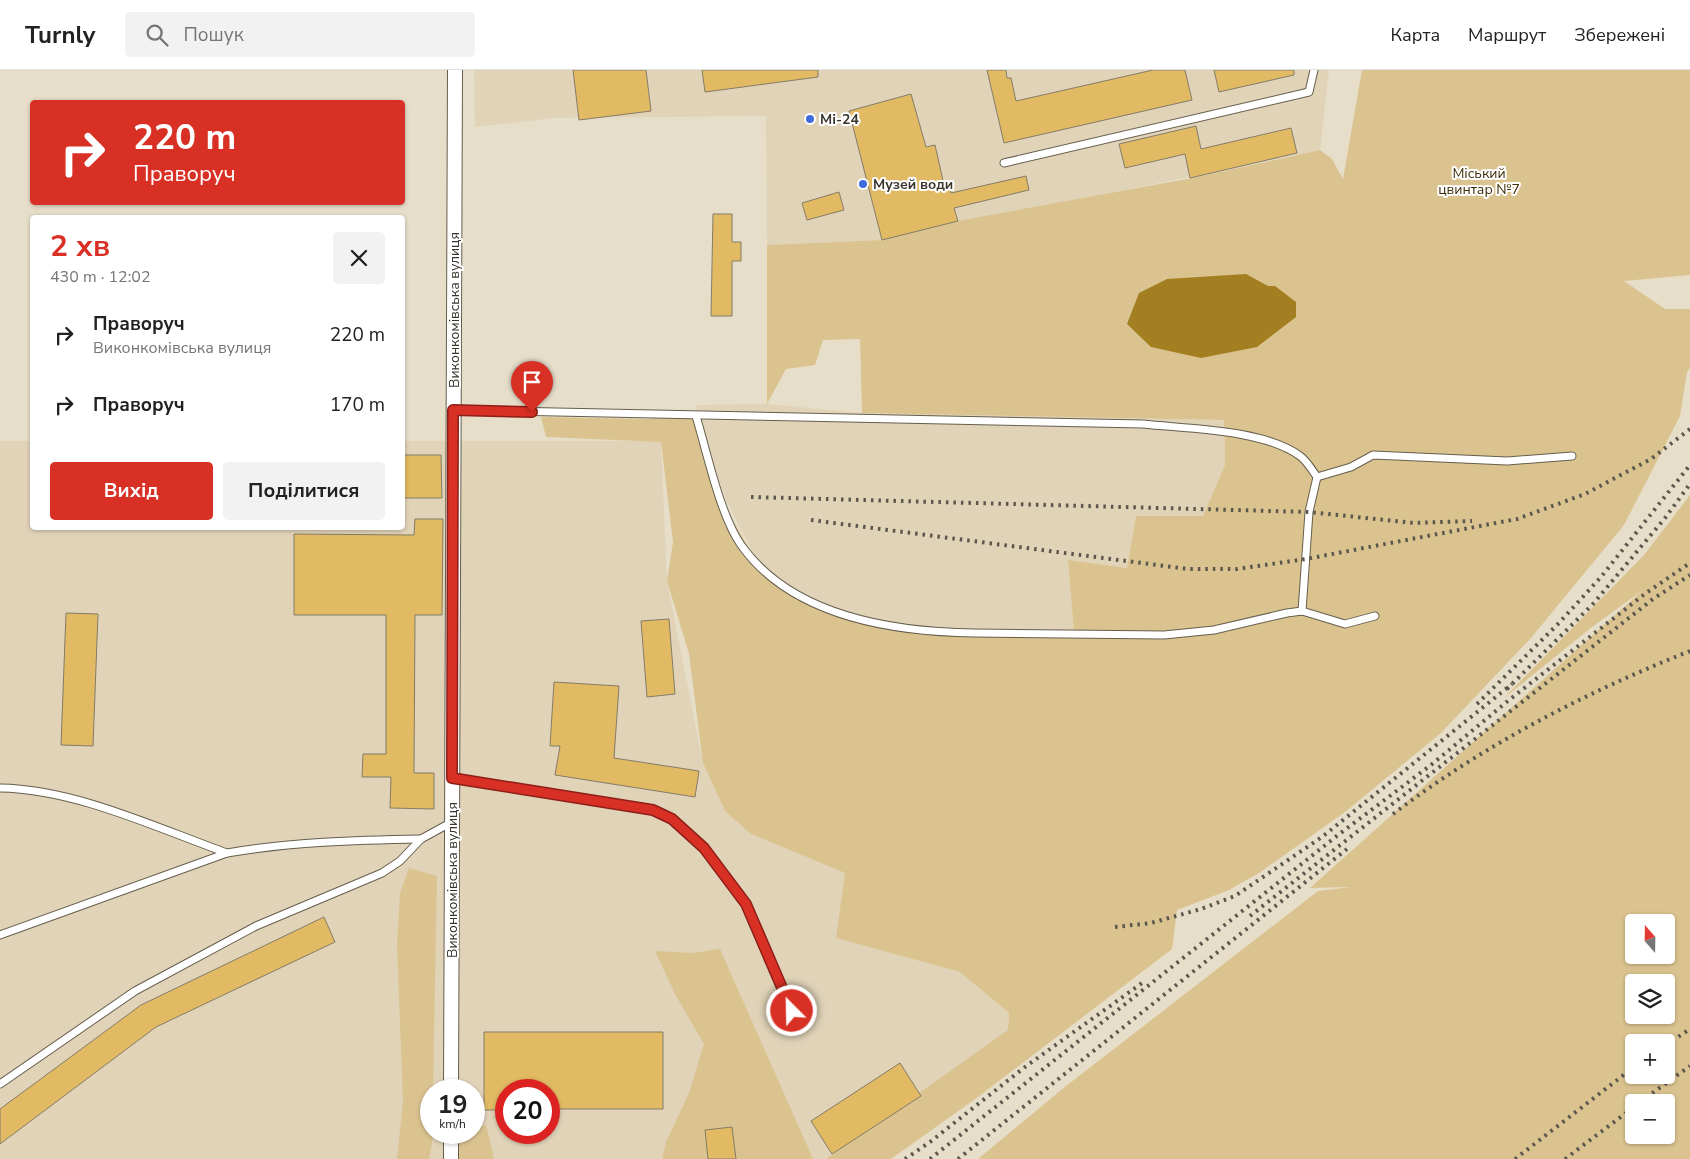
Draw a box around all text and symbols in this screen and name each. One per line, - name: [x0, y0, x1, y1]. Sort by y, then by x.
- search box: [125, 12, 475, 57]
- text: Turnly: [25, 19, 95, 51]
- icon: search: [143, 21, 171, 49]
- text: Пошук: [183, 22, 244, 48]
- text: Карта: [1391, 23, 1440, 47]
- text: Маршрут: [1468, 23, 1546, 47]
- text: Збережені: [1574, 23, 1665, 47]
- place label: Мі-24: [820, 110, 859, 129]
- marker: Мі-24: [804, 113, 816, 125]
- text: 220 m: [133, 114, 236, 161]
- icon: right: [50, 120, 115, 185]
- text: Праворуч: [133, 159, 236, 189]
- park label: Міський цвинтар №7: [1438, 164, 1520, 199]
- place label: Музей води: [873, 175, 953, 194]
- marker: Музей води: [857, 178, 869, 190]
- text: 2 хв: [50, 226, 110, 267]
- button: close: [333, 232, 385, 284]
- street label: Виконкомівська вулиця: [445, 232, 464, 388]
- text: 430 m · 12:02: [50, 266, 151, 288]
- text: Праворуч: [93, 311, 185, 337]
- icon: right: [50, 321, 78, 349]
- text: 220 m: [330, 322, 385, 348]
- text: Виконкомівська вулиця: [93, 337, 271, 359]
- pin: [511, 361, 553, 412]
- icon: arrive: [518, 368, 546, 396]
- icon: right: [50, 391, 78, 419]
- text: Праворуч: [93, 392, 185, 418]
- text: 170 m: [330, 392, 385, 418]
- button: Вихід: [50, 462, 213, 520]
- button: Поділитися: [223, 462, 385, 520]
- street label: Виконкомівська вулиця: [443, 802, 462, 958]
- north arrow: [1625, 914, 1675, 964]
- map controls: [1625, 914, 1675, 1144]
- button: layers: [1625, 974, 1675, 1024]
- position arrow: [765, 984, 817, 1036]
- button: +: [1625, 1034, 1675, 1084]
- speed limit sign: 20: [495, 1079, 560, 1144]
- text: 19: [437, 1088, 468, 1122]
- button: −: [1625, 1094, 1675, 1144]
- text: km/h: [439, 1116, 466, 1132]

